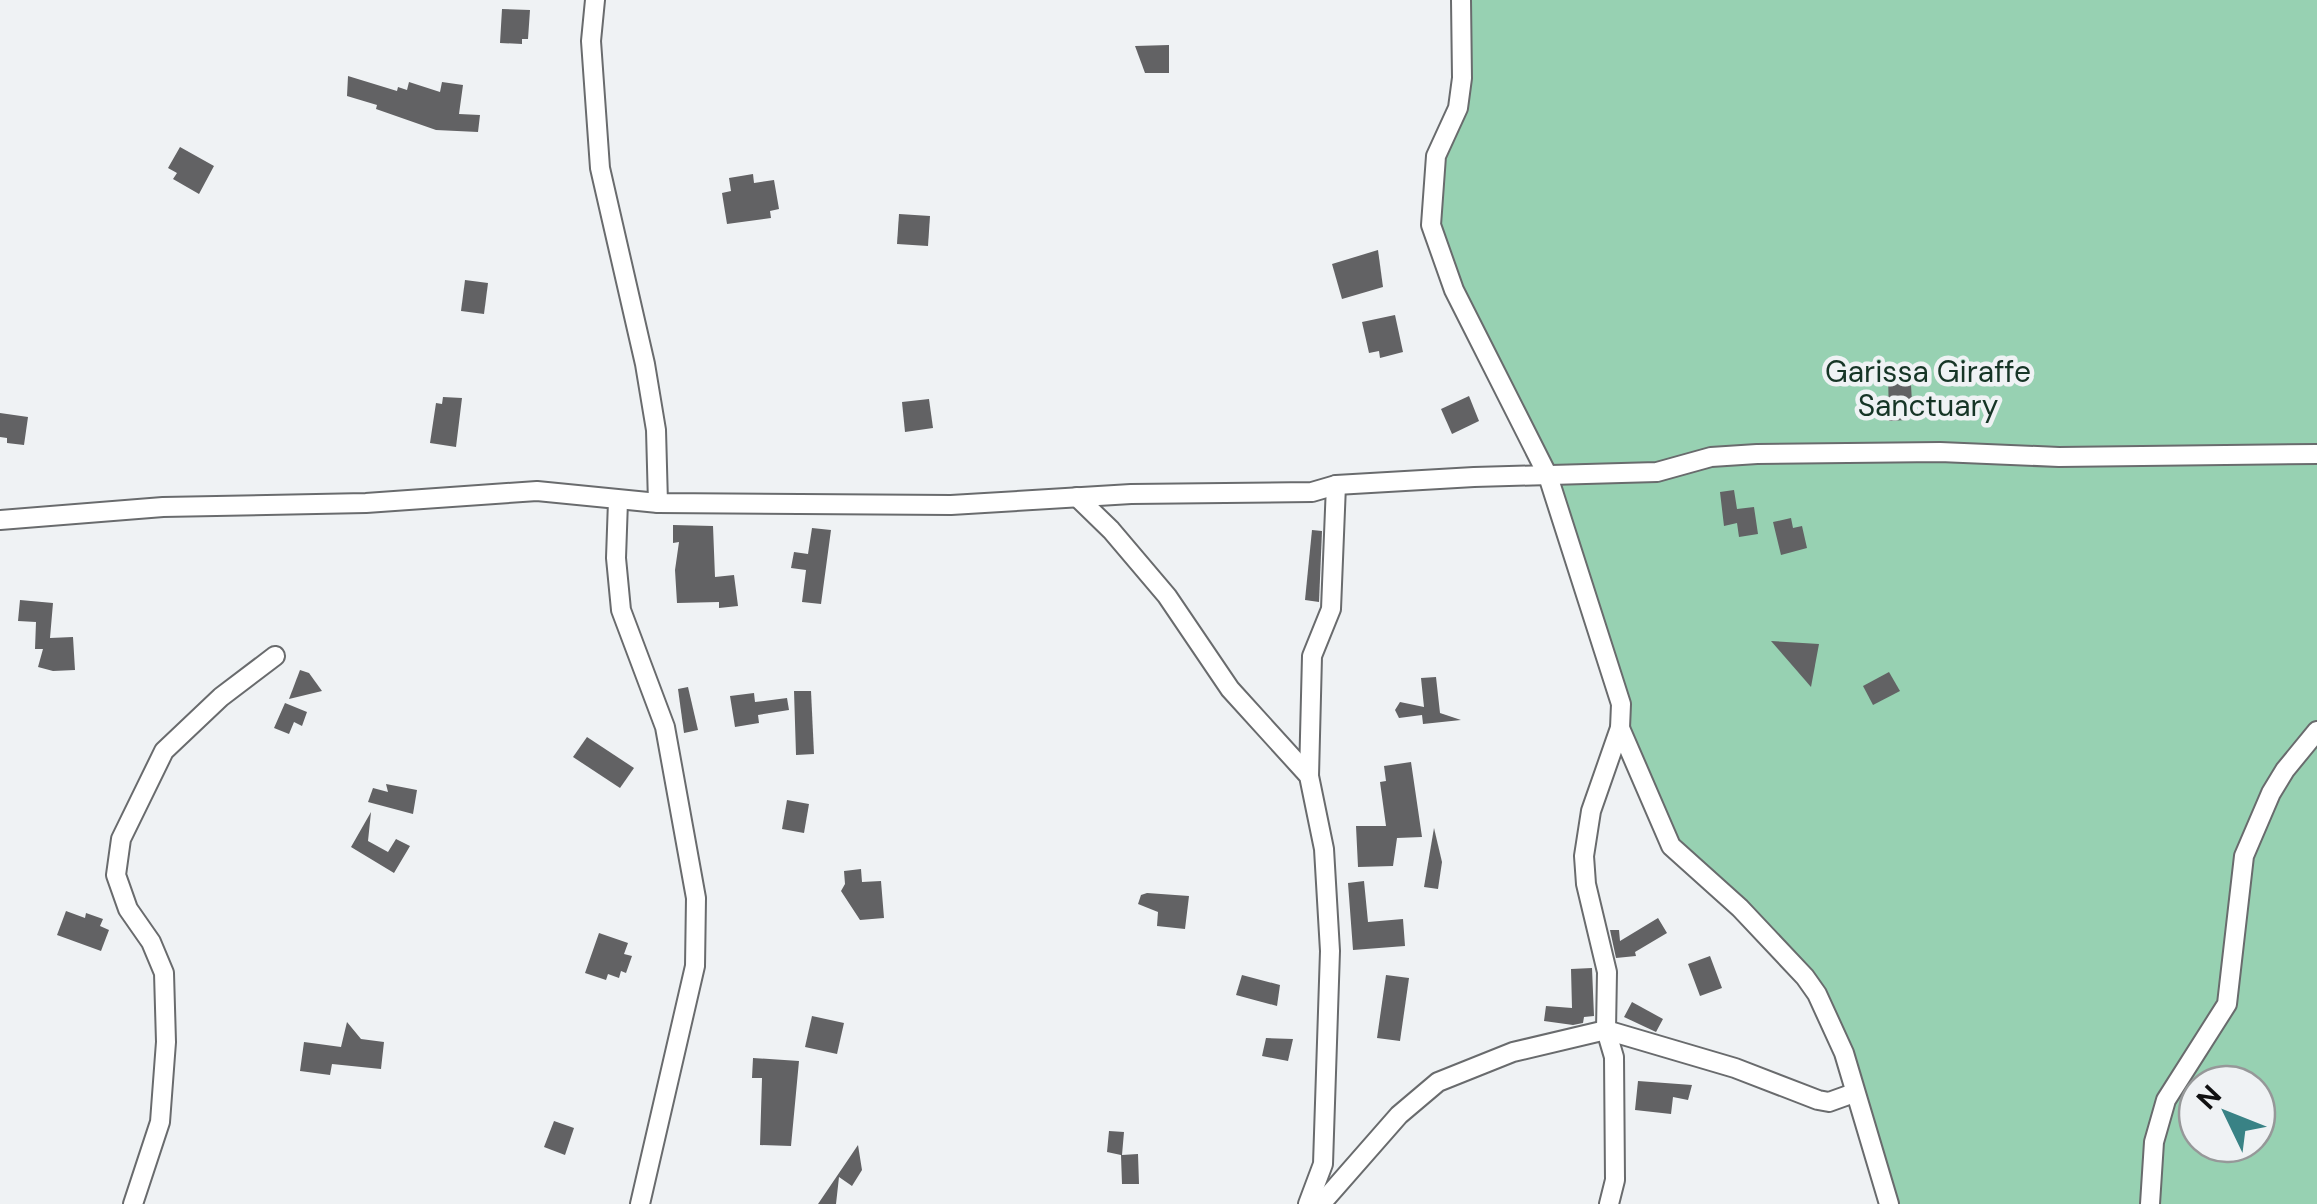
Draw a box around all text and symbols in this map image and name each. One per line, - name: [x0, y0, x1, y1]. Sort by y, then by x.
- park label: Garissa Giraffe Sanctuary: [1825, 352, 2031, 425]
- north arrow: [2177, 1064, 2277, 1164]
- text: N: [2189, 1077, 2230, 1117]

